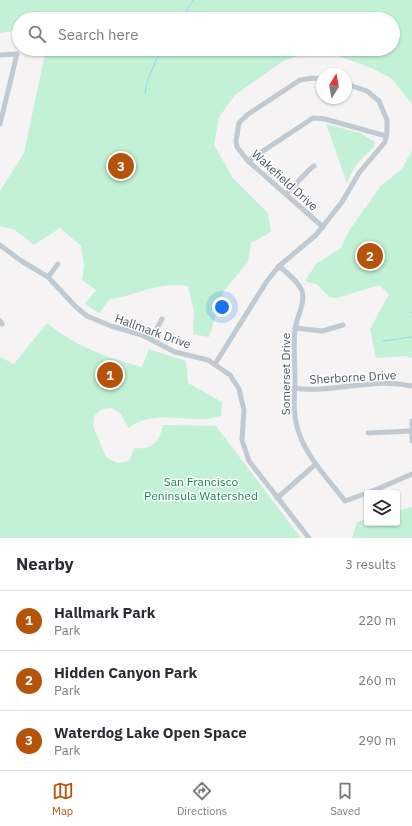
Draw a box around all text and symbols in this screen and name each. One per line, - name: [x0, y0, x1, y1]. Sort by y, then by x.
- search box: [12, 12, 400, 56]
- icon: search: [26, 23, 48, 45]
- text: Search here: [58, 25, 138, 44]
- north arrow: [316, 68, 352, 104]
- street label: Wakefield Drive: [249, 146, 322, 214]
- pin: 3: [108, 151, 134, 181]
- pin: 2: [357, 241, 383, 271]
- your location: [212, 297, 232, 317]
- street label: Hallmark Drive: [113, 310, 193, 352]
- street label: Somerset Drive: [278, 332, 293, 415]
- pin: 1: [97, 360, 123, 390]
- street label: Sherborne Drive: [309, 367, 397, 387]
- park label: San Francisco Peninsula Watershed: [144, 474, 258, 503]
- map controls: [364, 490, 400, 526]
- button: layers: [364, 490, 400, 526]
- text: Nearby: [16, 553, 74, 575]
- text: 3 results: [345, 556, 396, 573]
- text: Hallmark Park: [54, 603, 155, 622]
- text: 1: [25, 612, 33, 629]
- text: 220 m: [358, 612, 396, 629]
- text: Park: [54, 622, 80, 639]
- text: Hidden Canyon Park: [54, 663, 197, 682]
- text: 2: [25, 672, 33, 689]
- text: 260 m: [358, 672, 396, 689]
- text: Park: [54, 682, 80, 699]
- text: Waterdog Lake Open Space: [54, 723, 247, 742]
- text: 3: [25, 732, 33, 749]
- text: 290 m: [358, 732, 396, 749]
- text: Park: [54, 742, 80, 759]
- tab: Map: [52, 780, 74, 818]
- tab: Directions: [177, 780, 227, 818]
- tab: Saved: [330, 780, 360, 818]

